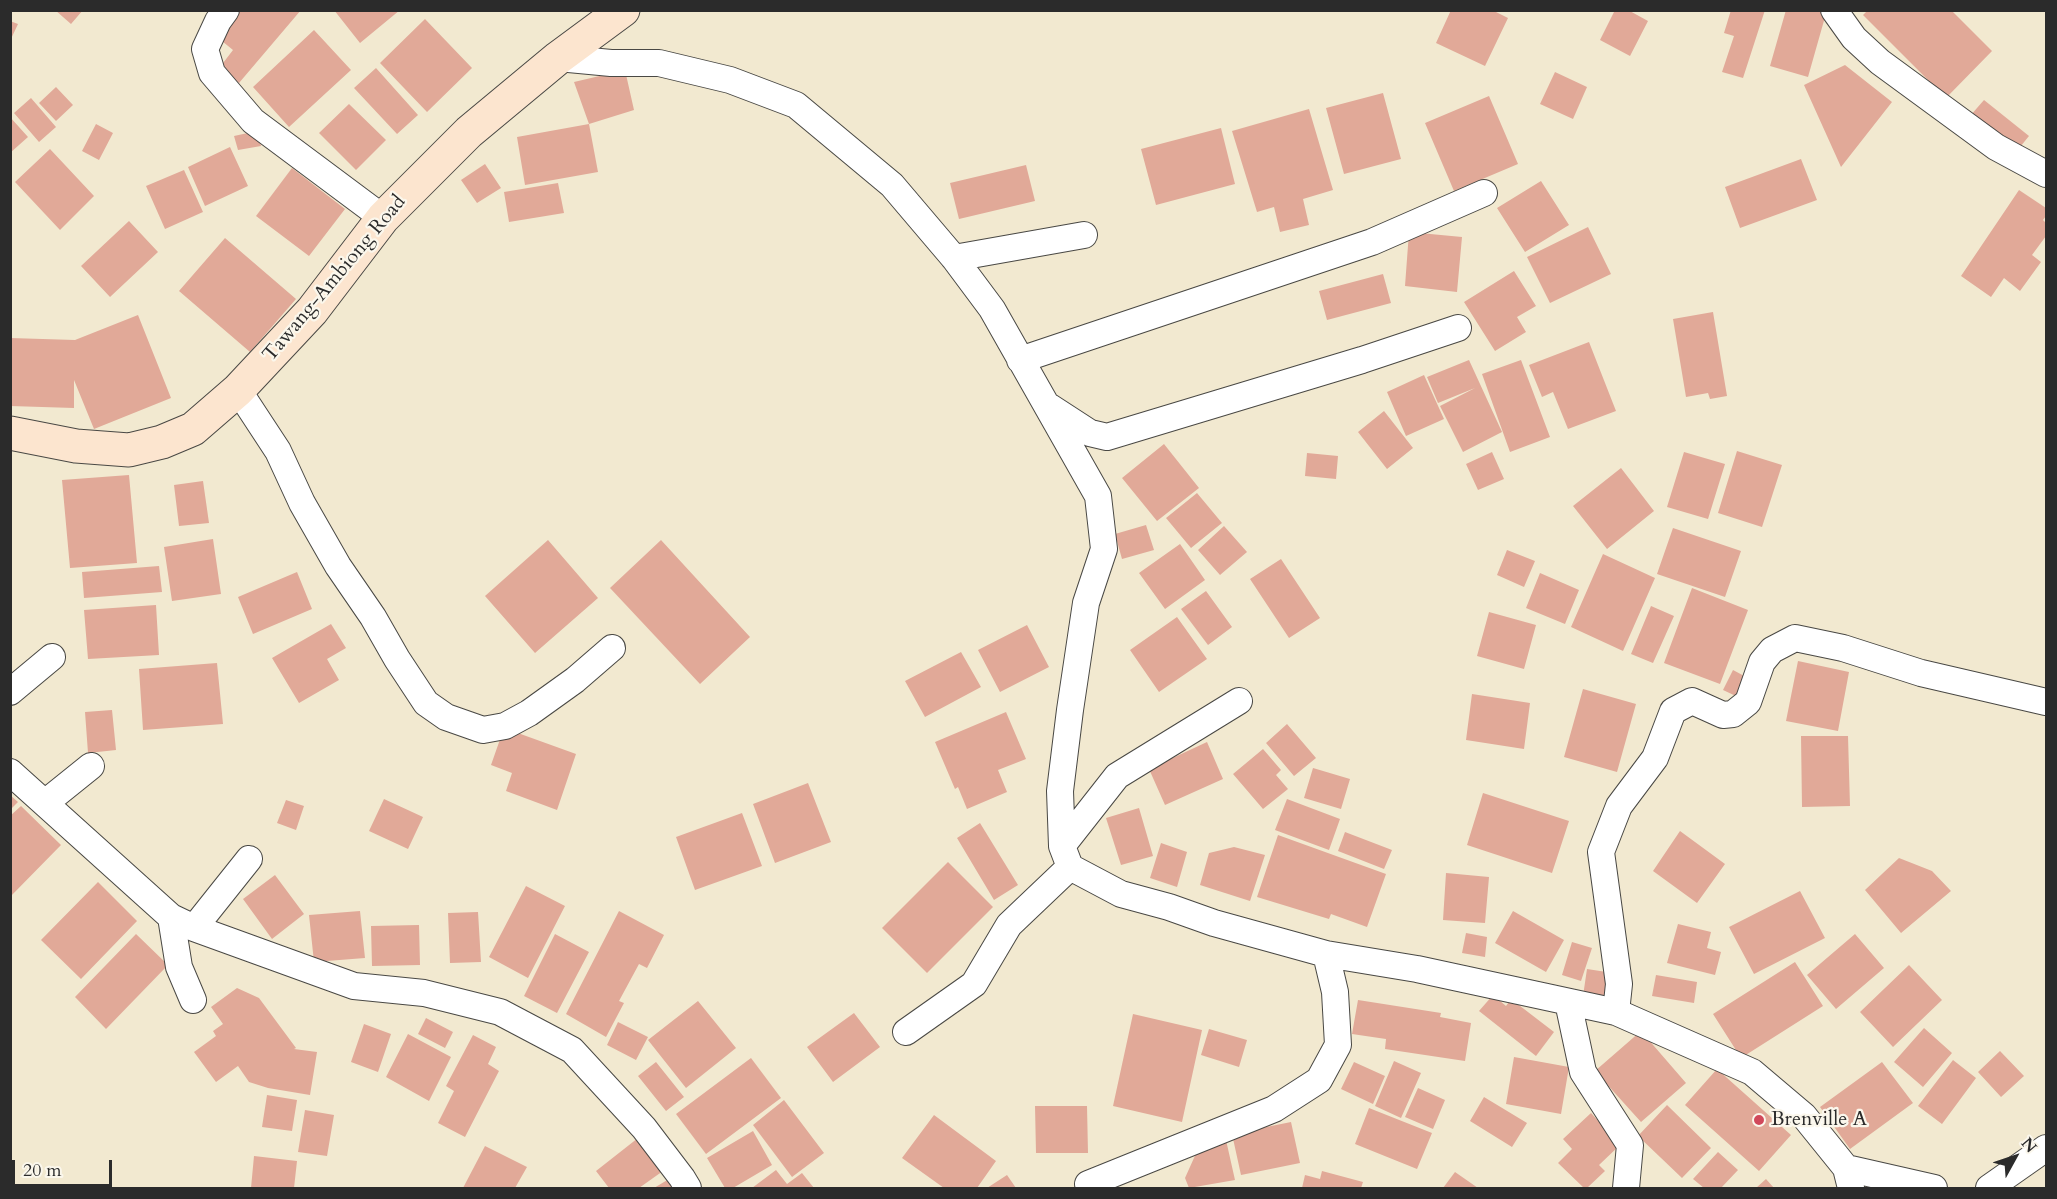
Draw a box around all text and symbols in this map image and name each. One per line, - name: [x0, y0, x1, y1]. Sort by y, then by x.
- street label: Tawang-Ambiong Road: [258, 191, 412, 367]
- place label: Brenville A: [1771, 1108, 1867, 1132]
- marker: Brenville A: [1752, 1113, 1766, 1127]
- north arrow: [1985, 1127, 2045, 1187]
- text: N: [2016, 1133, 2042, 1158]
- scale bar: [15, 1148, 116, 1186]
- text: 20 m: [23, 1158, 62, 1183]

